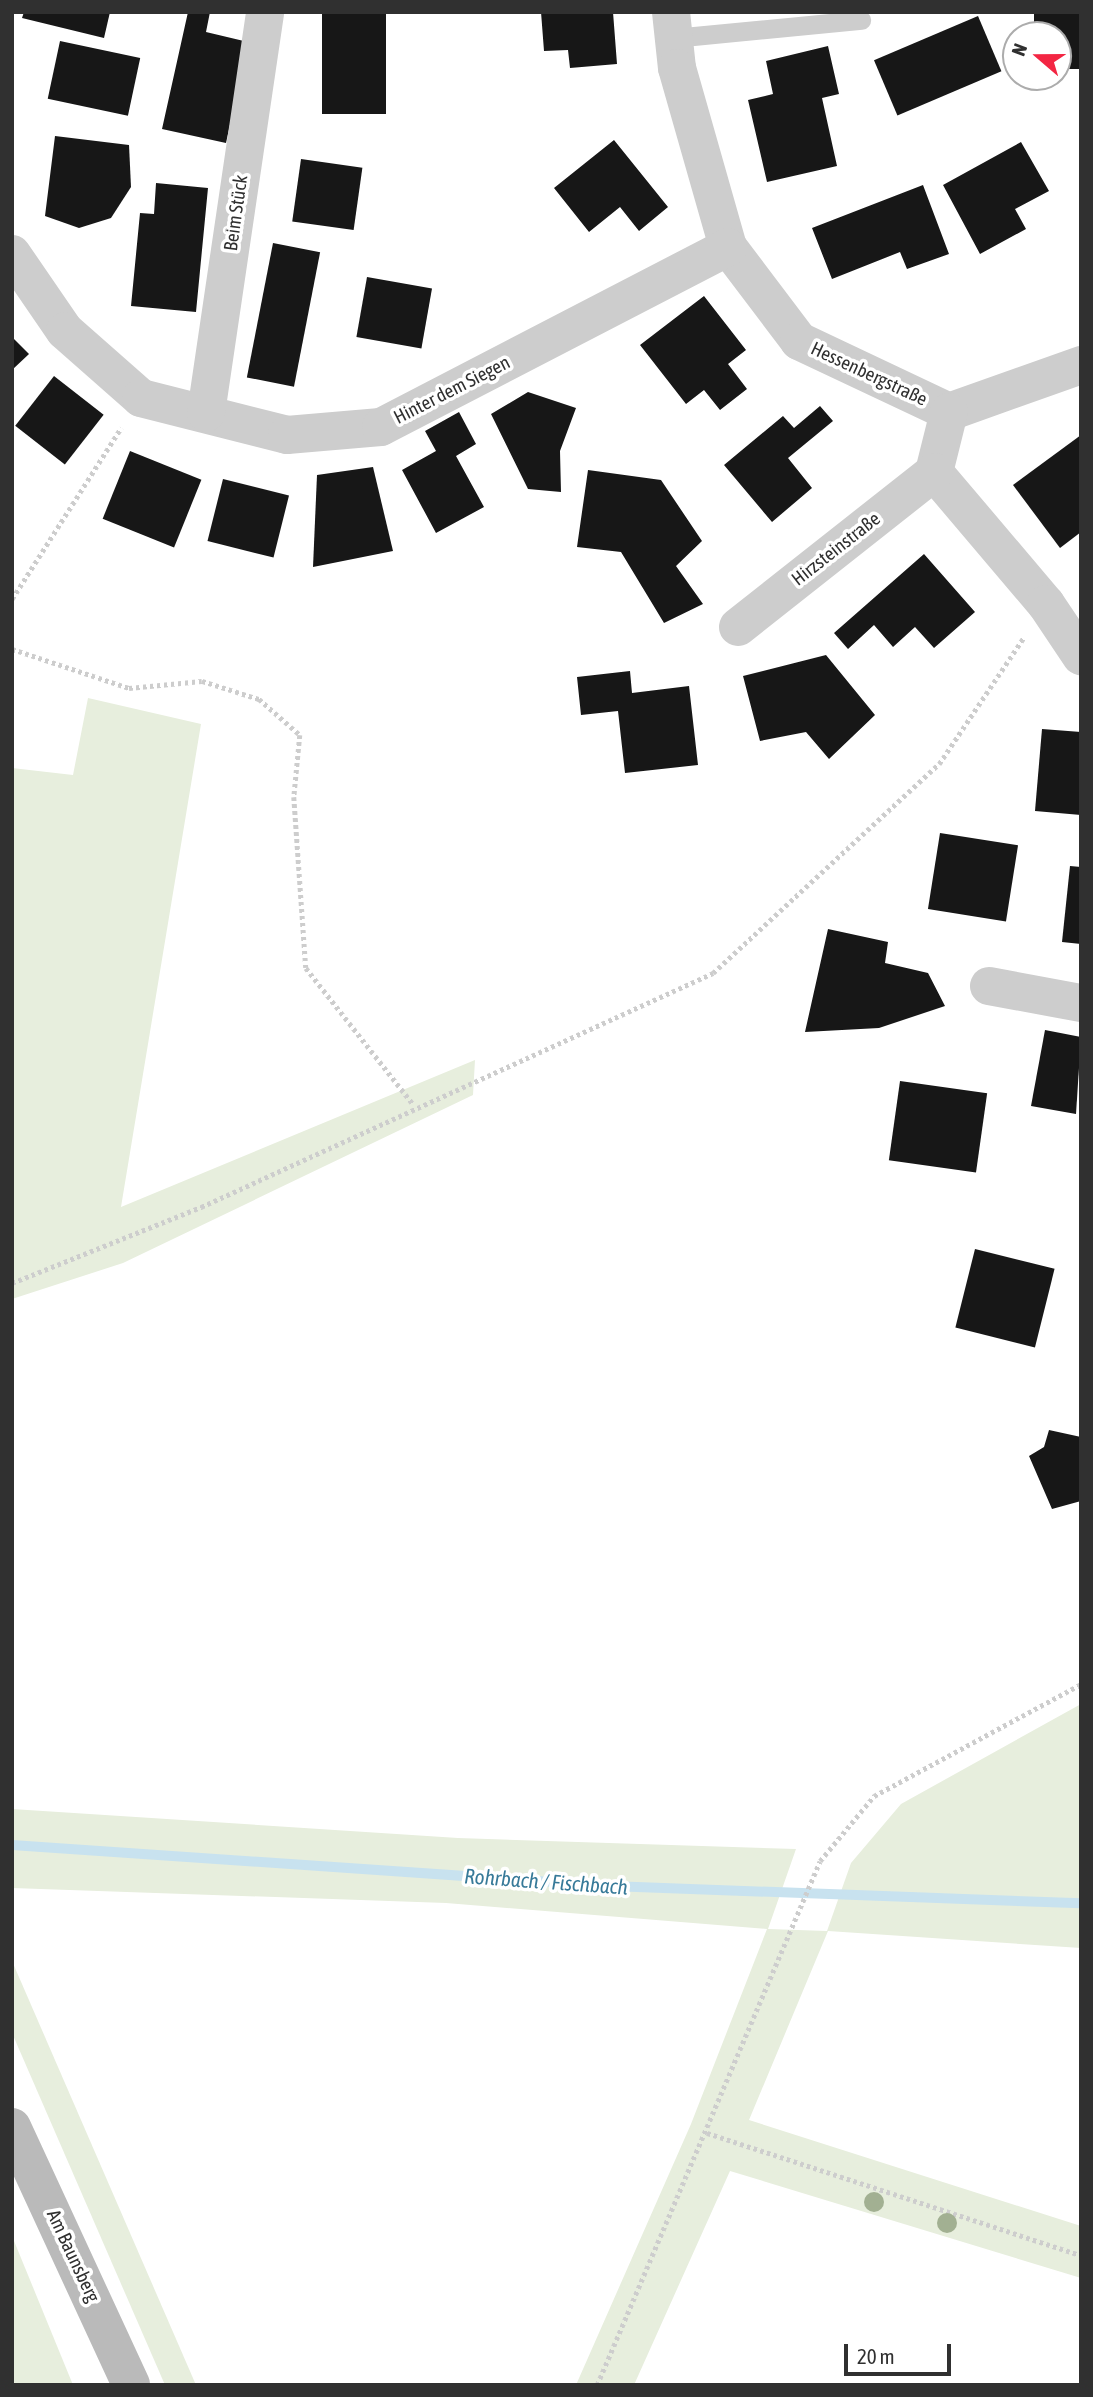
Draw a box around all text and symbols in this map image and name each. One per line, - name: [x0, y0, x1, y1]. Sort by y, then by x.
- north arrow: [1002, 21, 1072, 91]
- text: N: [1007, 40, 1031, 59]
- street label: Beim Stück: [219, 174, 253, 252]
- street label: Hessenbergstraße: [807, 337, 931, 411]
- street label: Hinter dem Siegen: [390, 351, 514, 429]
- street label: Hirzsteinstraße: [787, 507, 885, 591]
- water label: Rohrbach / Fischbach: [464, 1863, 628, 1899]
- street label: Am Baunsberg: [42, 2206, 104, 2306]
- scale bar: [848, 2330, 955, 2374]
- text: 20 m: [857, 2344, 895, 2368]

